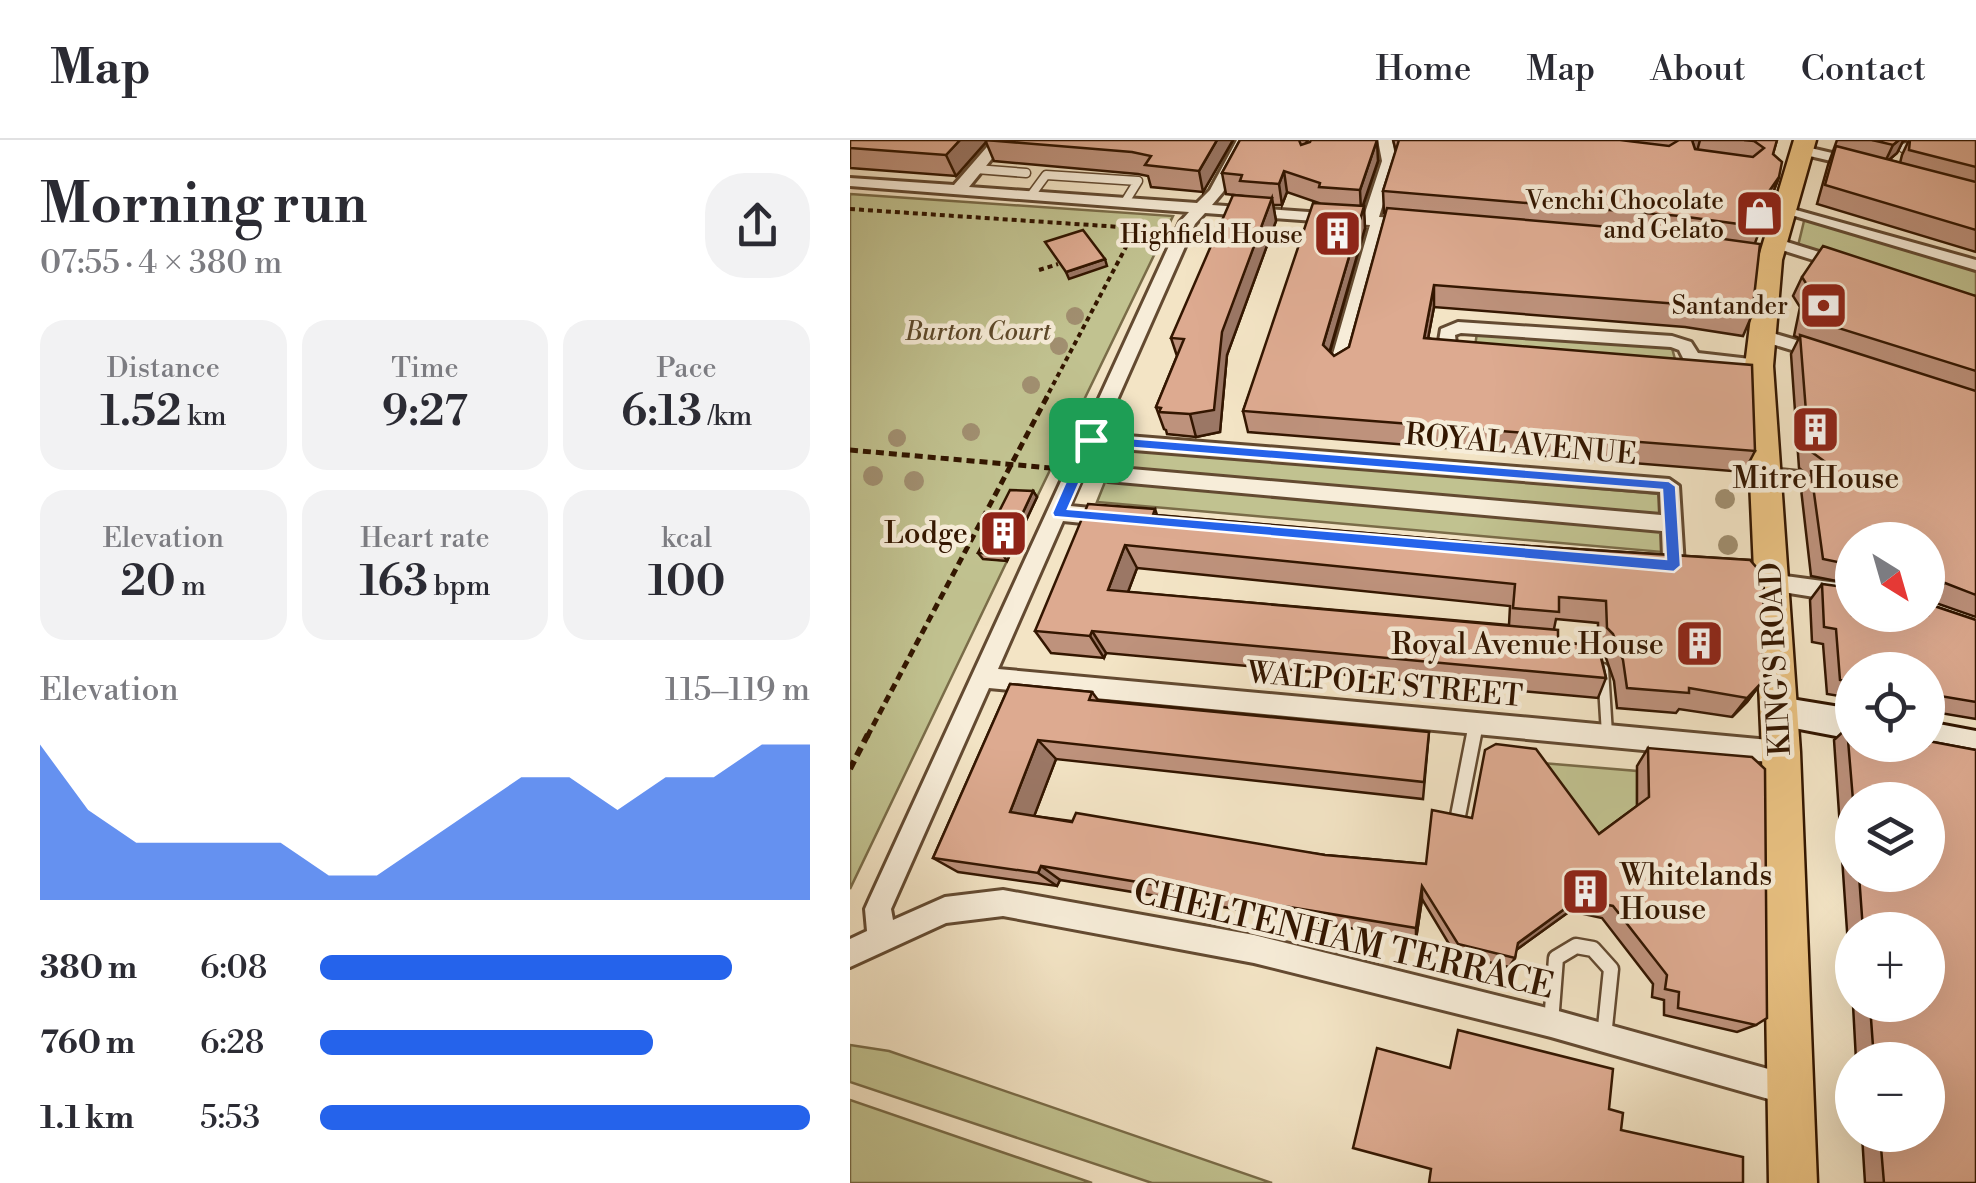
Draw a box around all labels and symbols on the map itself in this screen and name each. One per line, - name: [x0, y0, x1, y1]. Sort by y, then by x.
- place label: Venchi Chocolate and Gelato: [1525, 186, 1724, 246]
- shop icon: Venchi Chocolate and Gelato: [1733, 188, 1785, 240]
- building icon: Highfield House: [1312, 208, 1364, 260]
- place label: Highfield House: [1120, 220, 1303, 251]
- bank icon: Santander: [1797, 279, 1849, 331]
- place label: Santander: [1672, 291, 1788, 322]
- park label: Burton Court: [904, 317, 1052, 348]
- pin: [1049, 398, 1134, 483]
- building icon: Mitre House: [1790, 403, 1842, 455]
- street label: ROYAL AVENUE: [1403, 416, 1638, 474]
- place label: Mitre House: [1732, 460, 1900, 498]
- building icon: Lodge: [977, 507, 1029, 559]
- place label: Lodge: [884, 515, 968, 553]
- north arrow: [1835, 522, 1945, 632]
- street label: KING'S ROAD: [1752, 561, 1800, 757]
- building icon: Royal Avenue House: [1673, 618, 1725, 670]
- place label: Royal Avenue House: [1391, 626, 1664, 664]
- street label: WALPOLE STREET: [1244, 654, 1524, 716]
- place label: Whitelands House: [1619, 857, 1772, 929]
- building icon: Whitelands House: [1559, 866, 1611, 918]
- street label: CHELTENHAM TERRACE: [1129, 870, 1558, 1009]

